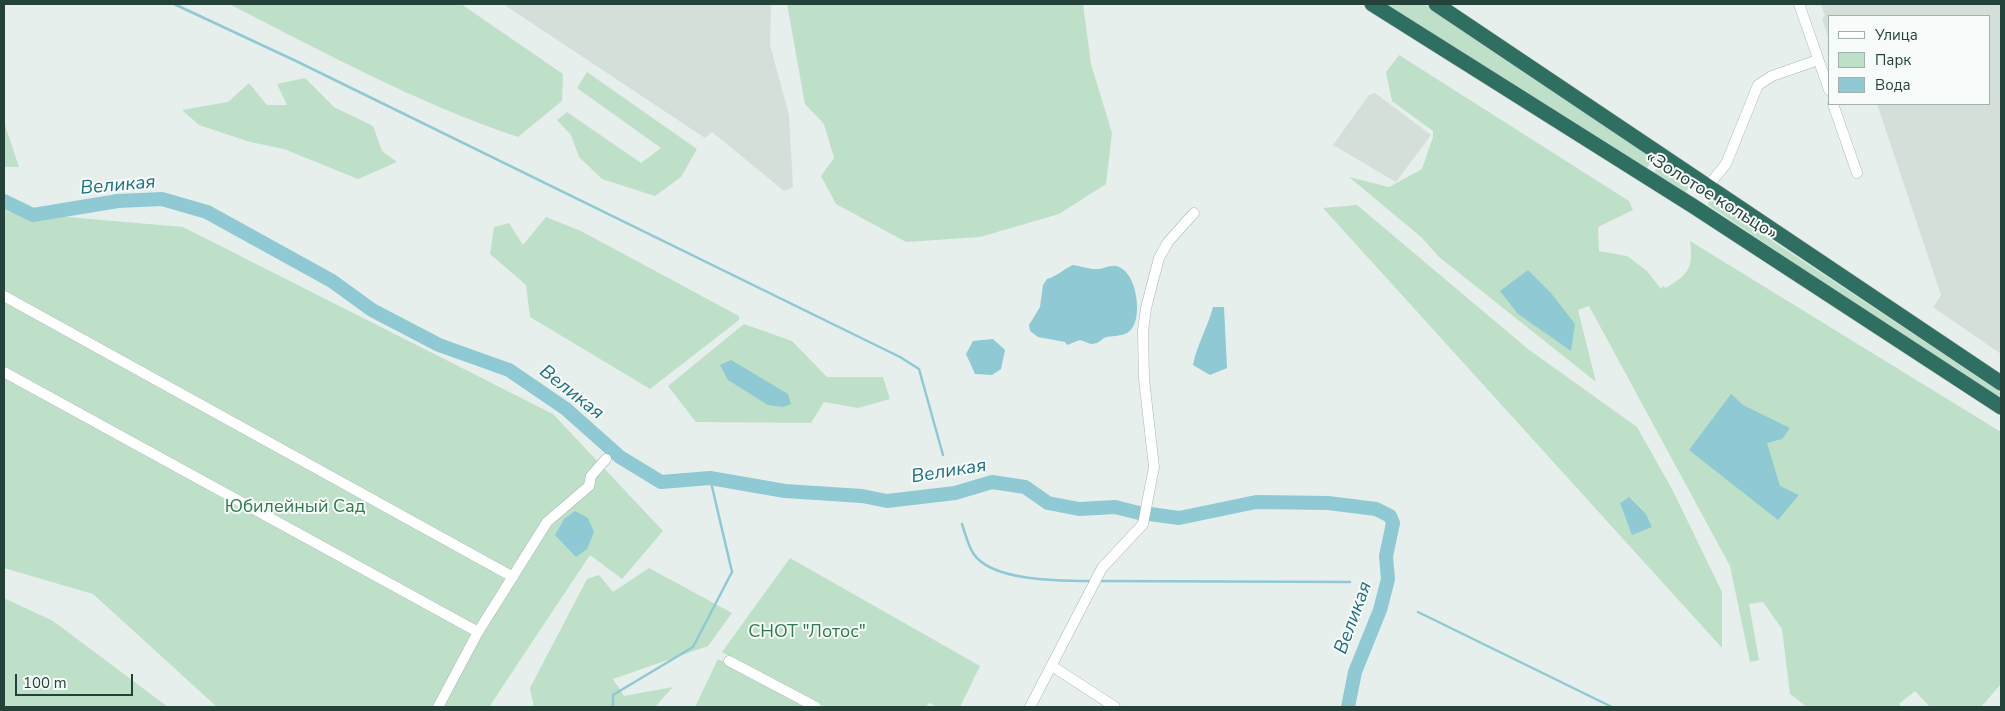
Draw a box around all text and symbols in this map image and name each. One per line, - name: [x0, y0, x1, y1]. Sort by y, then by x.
- legend: [1828, 15, 1990, 105]
- text: Улица: [1875, 25, 1918, 45]
- text: Парк: [1875, 50, 1911, 70]
- text: Вода: [1875, 75, 1911, 95]
- street label: «Золотое кольцо»: [1641, 147, 1781, 245]
- water label: Великая: [79, 171, 157, 201]
- water label: Великая: [534, 361, 608, 425]
- water label: Великая: [910, 455, 988, 489]
- park label: Юбилейный Сад: [225, 497, 365, 519]
- water label: Великая: [1330, 579, 1378, 657]
- park label: СНОТ "Лотос": [748, 622, 866, 644]
- scale bar: [18, 664, 135, 696]
- text: 100 m: [23, 673, 67, 693]

